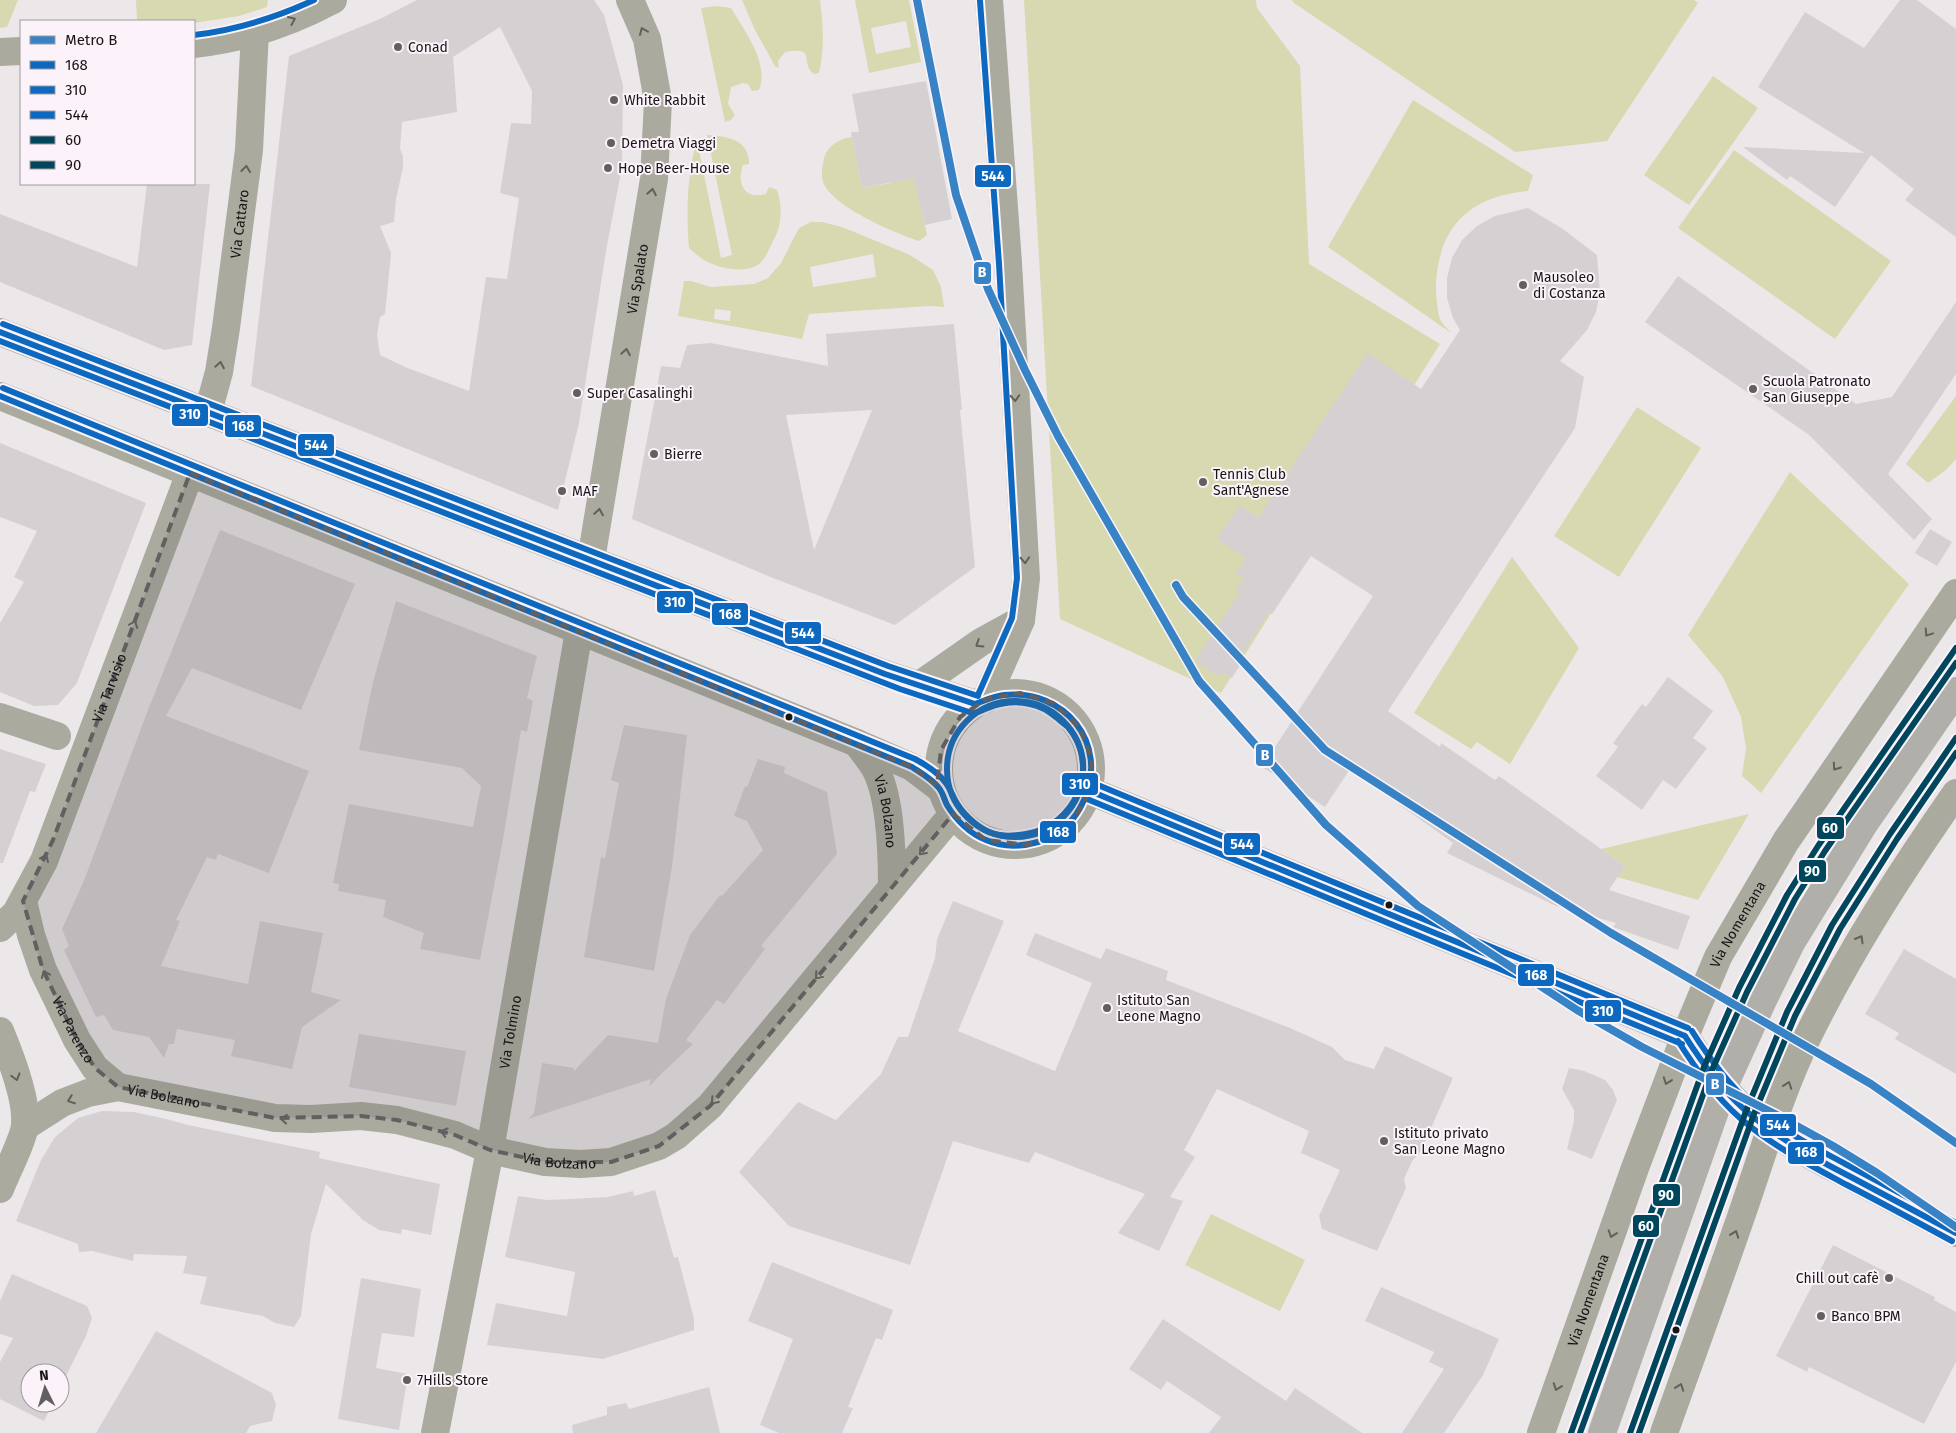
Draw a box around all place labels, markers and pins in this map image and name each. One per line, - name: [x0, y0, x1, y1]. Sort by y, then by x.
- place label: Conad: [408, 39, 448, 56]
- marker: Conad: [392, 41, 404, 53]
- place label: White Rabbit: [624, 92, 706, 109]
- marker: White Rabbit: [608, 94, 620, 106]
- place label: Demetra Viaggi: [621, 135, 716, 152]
- marker: Demetra Viaggi: [605, 137, 617, 149]
- place label: Hope Beer-House: [618, 160, 730, 177]
- marker: Hope Beer-House: [602, 162, 614, 174]
- place label: Mausoleo di Costanza: [1533, 269, 1606, 302]
- marker: Mausoleo di Costanza: [1517, 279, 1529, 291]
- place label: Scuola Patronato San Giuseppe: [1763, 373, 1871, 406]
- marker: Scuola Patronato San Giuseppe: [1747, 383, 1759, 395]
- place label: Super Casalinghi: [587, 385, 693, 402]
- marker: Super Casalinghi: [571, 387, 583, 399]
- place label: Bierre: [664, 446, 702, 463]
- marker: Bierre: [648, 448, 660, 460]
- place label: Tennis Club Sant'Agnese: [1213, 466, 1289, 499]
- marker: Tennis Club Sant'Agnese: [1197, 476, 1209, 488]
- place label: MAF: [572, 483, 598, 500]
- marker: MAF: [556, 485, 568, 497]
- unlabelled marker: [784, 712, 794, 722]
- unlabelled marker: [1384, 900, 1394, 910]
- place label: Istituto San Leone Magno: [1117, 992, 1201, 1025]
- marker: Istituto San Leone Magno: [1101, 1002, 1113, 1014]
- place label: Istituto privato San Leone Magno: [1394, 1125, 1505, 1158]
- marker: Istituto privato San Leone Magno: [1378, 1135, 1390, 1147]
- place label: Chill out cafè: [1796, 1270, 1879, 1287]
- marker: Chill out cafè: [1883, 1272, 1895, 1284]
- place label: Banco BPM: [1831, 1308, 1901, 1325]
- marker: Banco BPM: [1815, 1310, 1827, 1322]
- unlabelled marker: [1671, 1325, 1681, 1335]
- place label: 7Hills Store: [417, 1372, 488, 1389]
- marker: 7Hills Store: [401, 1374, 413, 1386]

